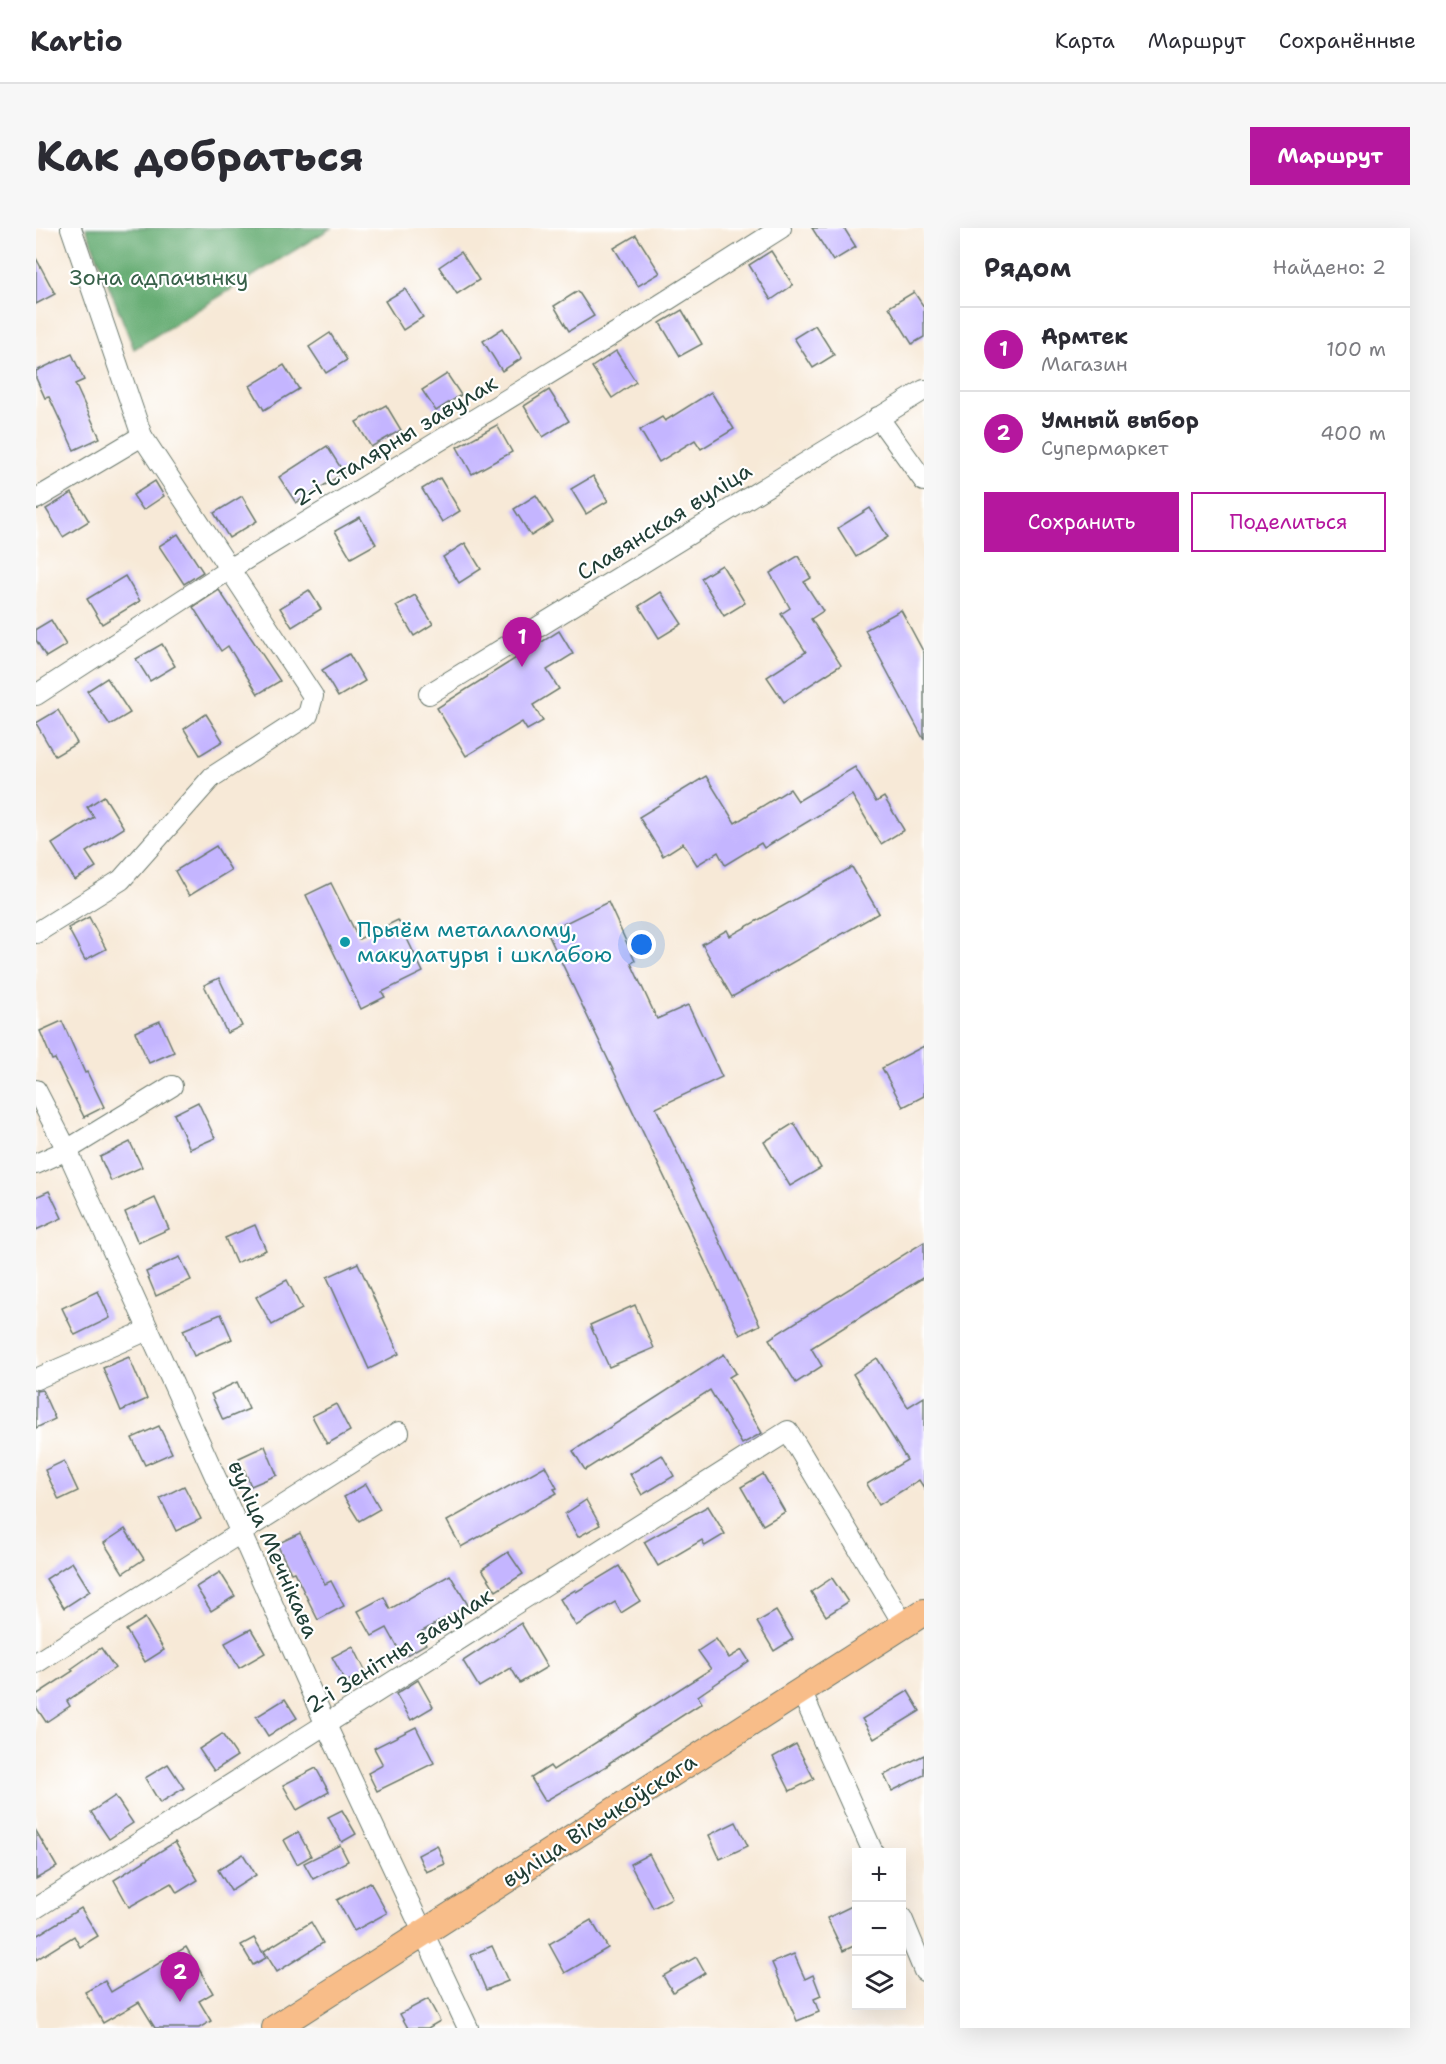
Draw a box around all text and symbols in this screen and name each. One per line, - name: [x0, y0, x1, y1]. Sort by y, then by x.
- text: Kartio: [30, 22, 123, 60]
- text: Карта: [1055, 27, 1115, 55]
- text: Маршрут: [1148, 27, 1246, 55]
- text: Сохранённые: [1279, 27, 1416, 55]
- button: Маршрут: [1250, 127, 1410, 185]
- text: Как добраться: [36, 128, 364, 184]
- text: Рядом: [984, 250, 1071, 285]
- text: Найдено: 2: [1273, 254, 1386, 280]
- park label: Зона адпачынку: [70, 263, 248, 292]
- text: Армтек: [1041, 322, 1128, 351]
- text: 1: [999, 336, 1008, 362]
- text: 100 m: [1326, 336, 1386, 362]
- text: Магазин: [1041, 351, 1128, 377]
- street label: 2-і Сталярны завулак: [288, 368, 503, 513]
- text: Умный выбор: [1041, 406, 1199, 435]
- text: 2: [997, 420, 1011, 446]
- text: 400 m: [1320, 420, 1386, 446]
- text: Супермаркет: [1041, 435, 1168, 461]
- street label: Славянская вуліца: [571, 456, 757, 587]
- button: Сохранить: [984, 492, 1179, 552]
- button: Поделиться: [1191, 492, 1386, 552]
- pin: 1: [502, 618, 542, 667]
- place label: Прыём металалому, макулатуры і шклабою: [357, 915, 612, 969]
- your location: [627, 930, 656, 959]
- marker: Прыём металалому, макулатуры і шклабою: [338, 935, 352, 949]
- street label: вуліца Мечнікава: [221, 1456, 326, 1643]
- street label: 2-і Зенітны завулак: [300, 1581, 498, 1720]
- street label: вуліца Вільчкоўскага: [497, 1747, 702, 1894]
- map controls: [852, 1848, 906, 2010]
- button: +: [852, 1848, 906, 1902]
- button: −: [852, 1902, 906, 1956]
- pin: 2: [160, 1952, 200, 2002]
- button: layers: [852, 1956, 906, 2010]

